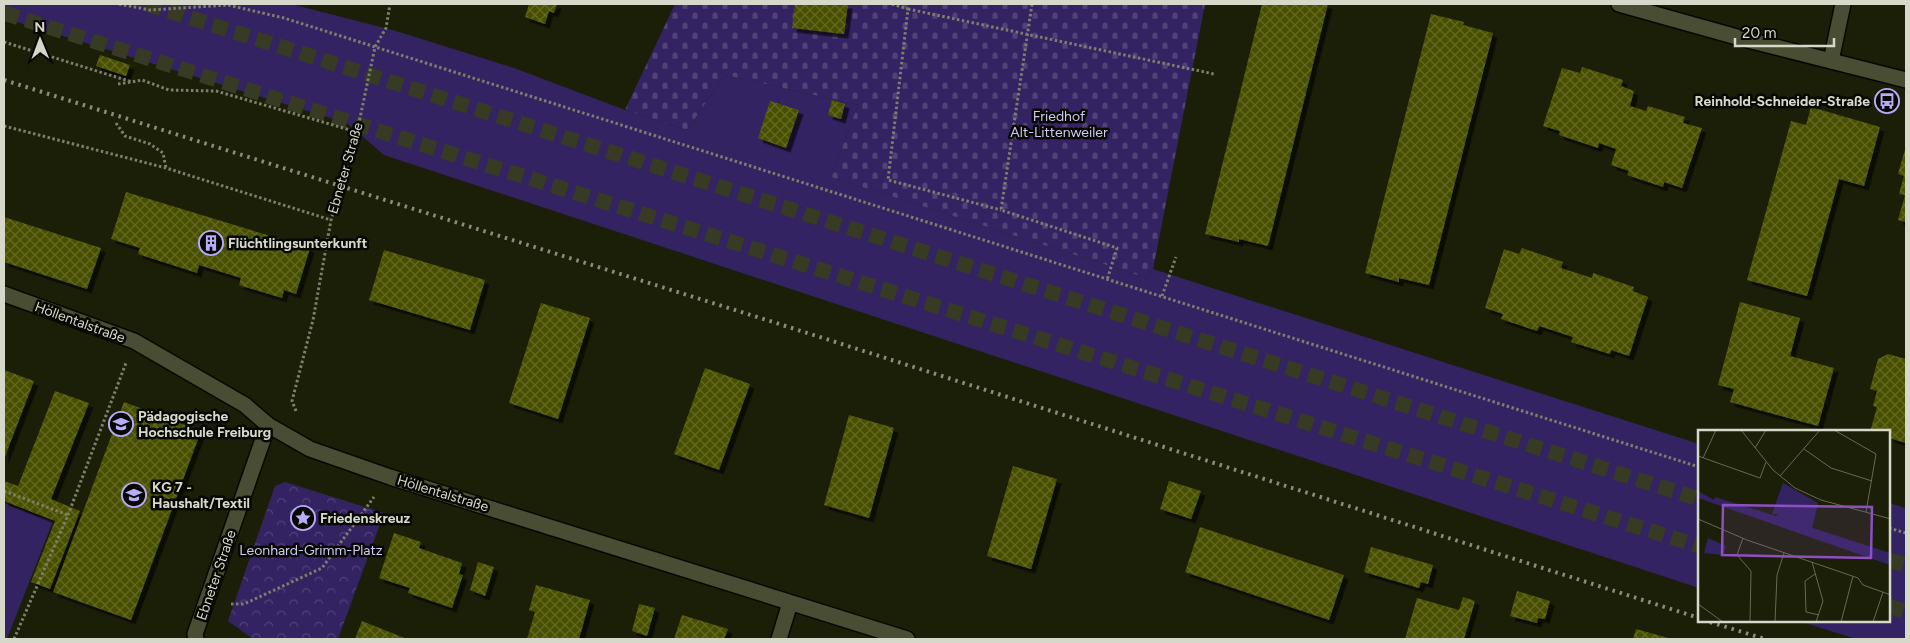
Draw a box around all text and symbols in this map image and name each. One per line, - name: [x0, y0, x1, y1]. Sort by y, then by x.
- north arrow: [15, 15, 65, 65]
- scale bar: [1735, 15, 1834, 47]
- text: N: [34, 19, 45, 36]
- text: 20 m: [1742, 24, 1776, 42]
- bus stop icon: Reinhold-Schneider-Straße: [1874, 88, 1900, 114]
- place label: Reinhold-Schneider-Straße: [1695, 93, 1870, 110]
- park label: Friedhof Alt-Littenweiler: [1010, 108, 1108, 141]
- street label: Ebneter Straße: [324, 120, 367, 216]
- building icon: Flüchtlingsunterkunft: [198, 230, 224, 256]
- place label: Flüchtlingsunterkunft: [228, 235, 368, 252]
- street label: Höllentalstraße: [32, 298, 128, 347]
- place label: Pädagogische Hochschule Freiburg: [138, 408, 271, 441]
- school or university icon: Pädagogische Hochschule Freiburg: [108, 411, 134, 437]
- inset map: [1698, 430, 1890, 623]
- street label: Höllentalstraße: [395, 471, 491, 516]
- place label: KG 7 - Haushalt/Textil: [152, 479, 250, 512]
- school or university icon: KG 7 - Haushalt/Textil: [121, 482, 147, 508]
- place icon: Friedenskreuz: [290, 505, 316, 531]
- place label: Friedenskreuz: [320, 510, 410, 527]
- street label: Ebneter Straße: [193, 527, 240, 623]
- park label: Leonhard-Grimm-Platz: [239, 542, 383, 559]

